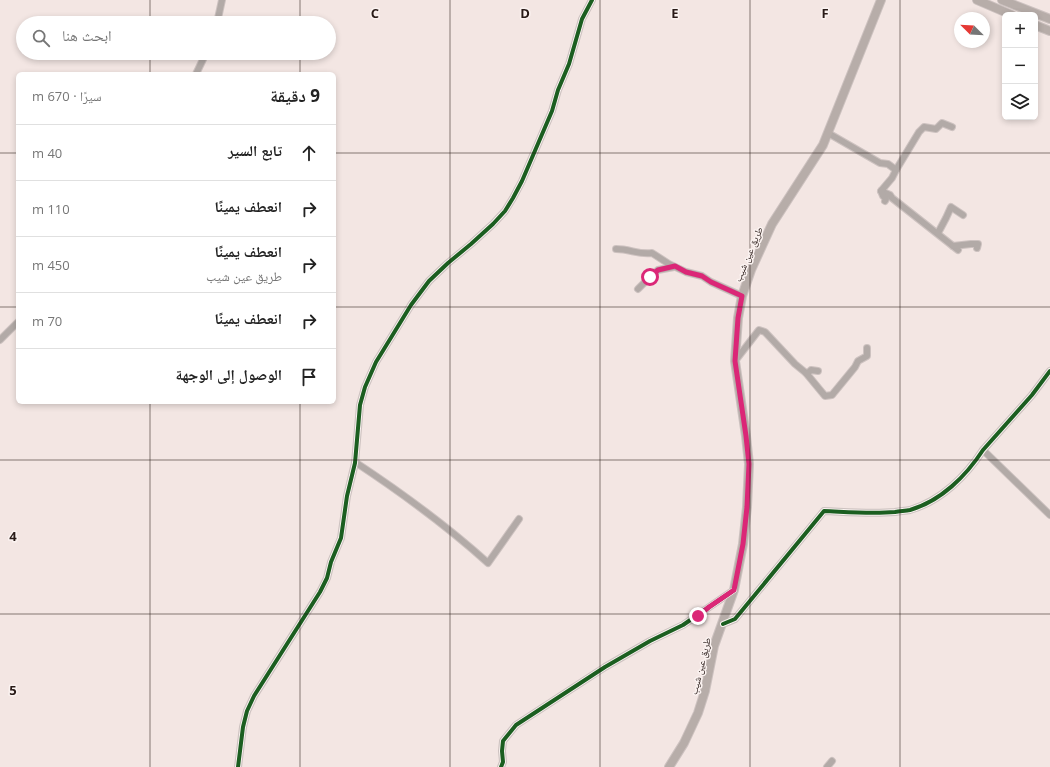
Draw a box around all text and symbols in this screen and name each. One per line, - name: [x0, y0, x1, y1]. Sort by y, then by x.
- text: C: [371, 4, 379, 22]
- text: D: [520, 4, 530, 22]
- text: E: [671, 4, 679, 22]
- text: F: [821, 4, 829, 22]
- north arrow: [954, 12, 990, 48]
- map controls: [1002, 12, 1038, 120]
- button: +: [1002, 12, 1038, 48]
- search box: [16, 16, 336, 60]
- text: ابحث هنا: [62, 25, 112, 45]
- icon: search: [30, 27, 52, 49]
- button: −: [1002, 48, 1038, 84]
- text: 9 دقيقة: [270, 84, 320, 107]
- button: layers: [1002, 84, 1038, 120]
- text: سيرًا · 670 m: [32, 87, 102, 105]
- text: تابع السير: [228, 140, 282, 160]
- icon: ahead: [298, 142, 320, 164]
- text: 40 m: [32, 144, 62, 162]
- text: انعطف يمينًا: [214, 196, 282, 216]
- icon: right: [298, 198, 320, 220]
- text: 110 m: [32, 200, 70, 218]
- street label: طريق عين شيب: [730, 224, 766, 284]
- text: انعطف يمينًا: [214, 241, 282, 261]
- icon: right: [298, 254, 320, 276]
- text: 450 m: [32, 256, 70, 274]
- text: طريق عين شيب: [206, 267, 282, 285]
- route start: [641, 268, 659, 286]
- text: انعطف يمينًا: [214, 308, 282, 328]
- icon: right: [298, 310, 320, 332]
- text: 70 m: [32, 312, 62, 330]
- text: الوصول إلى الوجهة: [176, 364, 282, 384]
- icon: arrive: [298, 366, 320, 388]
- text: 4: [9, 527, 17, 545]
- route end: [689, 607, 707, 625]
- street label: طريق عين شيب: [686, 636, 714, 696]
- text: 5: [9, 681, 17, 699]

